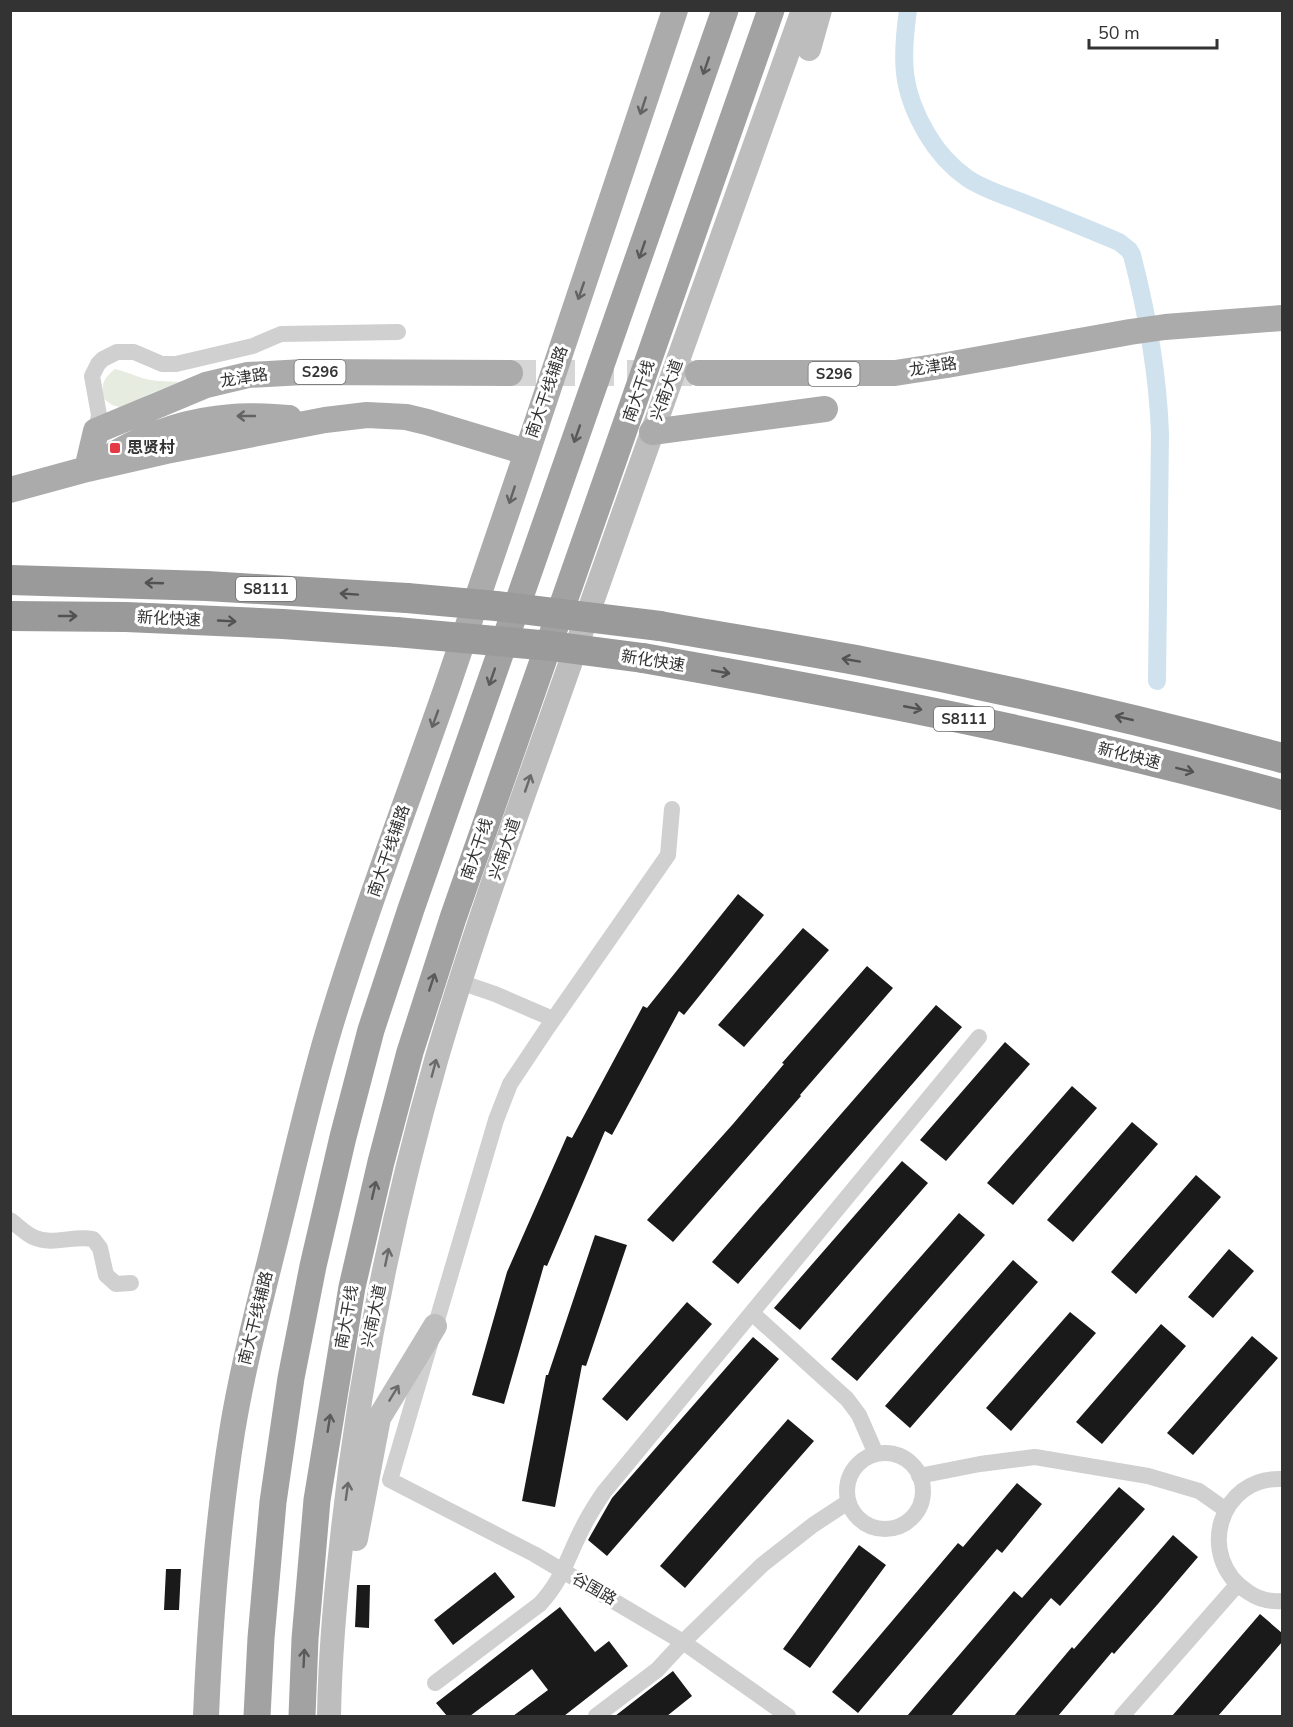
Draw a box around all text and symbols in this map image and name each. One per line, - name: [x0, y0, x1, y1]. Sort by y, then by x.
- scale bar: [1089, 12, 1216, 50]
- text: 50 m: [1098, 21, 1140, 45]
- one-way arrow: [700, 56, 711, 75]
- one-way arrow: [637, 96, 648, 115]
- one-way arrow: [636, 240, 647, 259]
- one-way arrow: [574, 281, 585, 299]
- street label: 南大干线辅路: [521, 343, 573, 441]
- street label: 龙津路: [908, 352, 958, 382]
- street label: 兴南大道: [646, 356, 688, 424]
- street label: 南大干线: [618, 357, 660, 425]
- road number: S296: [294, 360, 346, 384]
- road number: S296: [808, 362, 860, 386]
- street label: 龙津路: [219, 363, 269, 393]
- one-way arrow: [237, 411, 257, 422]
- one-way arrow: [570, 424, 581, 443]
- place label: 思贤村: [127, 437, 175, 459]
- marker: 思贤村: [108, 441, 122, 455]
- one-way arrow: [506, 485, 517, 504]
- road number: S8111: [236, 577, 296, 601]
- one-way arrow: [145, 578, 165, 589]
- one-way arrow: [339, 588, 359, 599]
- street label: 新化快速: [136, 606, 202, 632]
- one-way arrow: [58, 610, 78, 622]
- one-way arrow: [216, 616, 236, 627]
- street label: 新化快速: [620, 645, 686, 677]
- one-way arrow: [842, 654, 862, 665]
- one-way arrow: [485, 667, 496, 686]
- one-way arrow: [711, 667, 731, 678]
- one-way arrow: [903, 703, 922, 715]
- road number: S8111: [934, 707, 994, 731]
- one-way arrow: [429, 710, 440, 728]
- one-way arrow: [1115, 711, 1134, 723]
- street label: 新化快速: [1095, 738, 1163, 774]
- one-way arrow: [1175, 765, 1194, 776]
- one-way arrow: [523, 774, 534, 793]
- street label: 南大干线辅路: [363, 802, 415, 900]
- street label: 南大干线: [456, 815, 498, 883]
- street label: 兴南大道: [484, 815, 526, 883]
- one-way arrow: [428, 973, 439, 992]
- one-way arrow: [429, 1059, 440, 1078]
- one-way arrow: [369, 1181, 381, 1200]
- one-way arrow: [381, 1248, 393, 1267]
- street label: 南大干线辅路: [234, 1269, 278, 1367]
- street label: 兴南大道: [357, 1282, 391, 1350]
- street label: 南大干线: [331, 1284, 363, 1350]
- one-way arrow: [389, 1385, 401, 1402]
- one-way arrow: [324, 1413, 335, 1433]
- one-way arrow: [341, 1481, 352, 1501]
- street label: 谷围路: [568, 1567, 620, 1611]
- one-way arrow: [299, 1649, 310, 1669]

